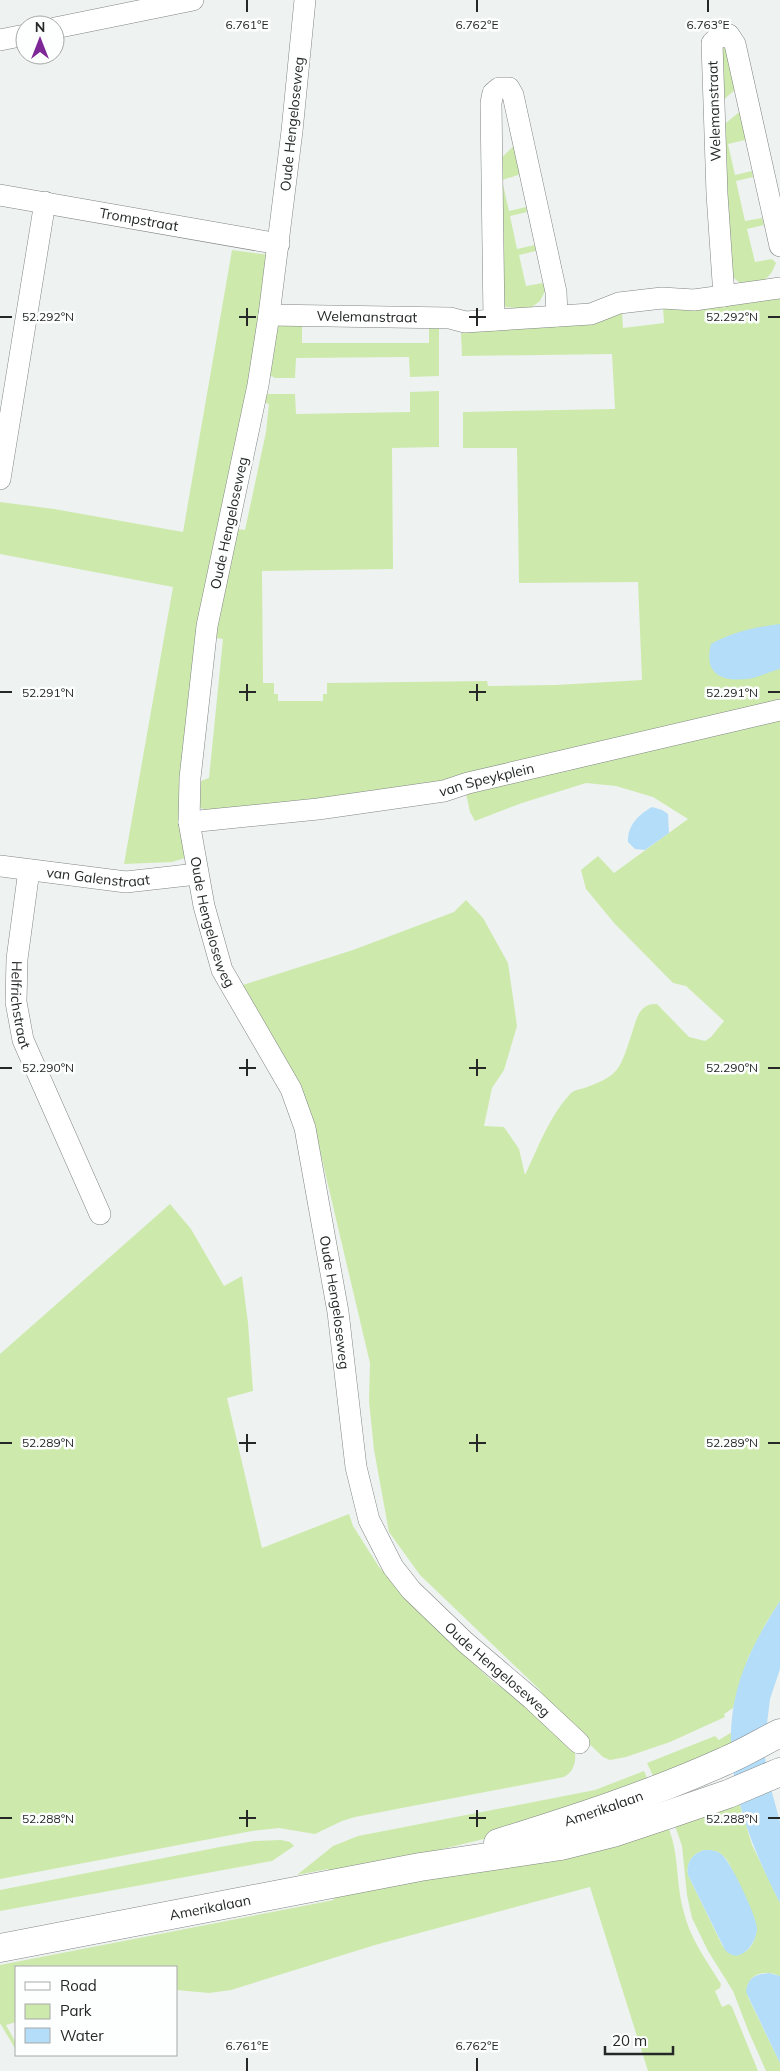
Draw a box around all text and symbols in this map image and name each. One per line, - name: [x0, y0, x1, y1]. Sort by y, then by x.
- north arrow: [15, 15, 65, 65]
- text: 6.761°E: [225, 17, 269, 32]
- text: 6.762°E: [455, 17, 499, 32]
- text: 6.763°E: [686, 17, 730, 32]
- text: N: [35, 18, 45, 36]
- street label: Oude Hengeloseweg: [276, 56, 308, 192]
- street label: Welemanstraat: [703, 60, 725, 162]
- street label: Trompstraat: [98, 204, 180, 235]
- street label: Welemanstraat: [316, 307, 418, 326]
- text: 52.292°N: [22, 309, 74, 324]
- text: 52.292°N: [706, 309, 758, 324]
- street label: Oude Hengeloseweg: [206, 455, 252, 591]
- text: 52.291°N: [22, 685, 74, 700]
- text: 52.291°N: [706, 685, 758, 700]
- street label: van Speykplein: [438, 759, 536, 801]
- street label: Oude Hengeloseweg: [186, 855, 239, 991]
- street label: van Galenstraat: [46, 863, 151, 891]
- street label: Helfrichstraat: [7, 961, 35, 1052]
- text: 52.290°N: [22, 1060, 74, 1075]
- text: 52.290°N: [706, 1060, 758, 1075]
- street label: Oude Hengeloseweg: [315, 1234, 354, 1370]
- text: 52.289°N: [22, 1435, 74, 1450]
- text: 52.289°N: [706, 1435, 758, 1450]
- street label: Oude Hengeloseweg: [441, 1618, 554, 1721]
- street label: Amerikalaan: [562, 1786, 646, 1830]
- text: 52.288°N: [22, 1811, 74, 1826]
- text: 52.288°N: [706, 1811, 758, 1826]
- street label: Amerikalaan: [168, 1891, 252, 1924]
- legend: [15, 1966, 178, 2056]
- text: Road: [60, 1976, 97, 1995]
- text: Park: [60, 2001, 92, 2020]
- scale bar: [605, 2024, 672, 2056]
- text: Water: [60, 2026, 104, 2045]
- text: 20 m: [612, 2031, 647, 2050]
- text: 6.761°E: [225, 2038, 269, 2053]
- text: 6.762°E: [455, 2038, 499, 2053]

